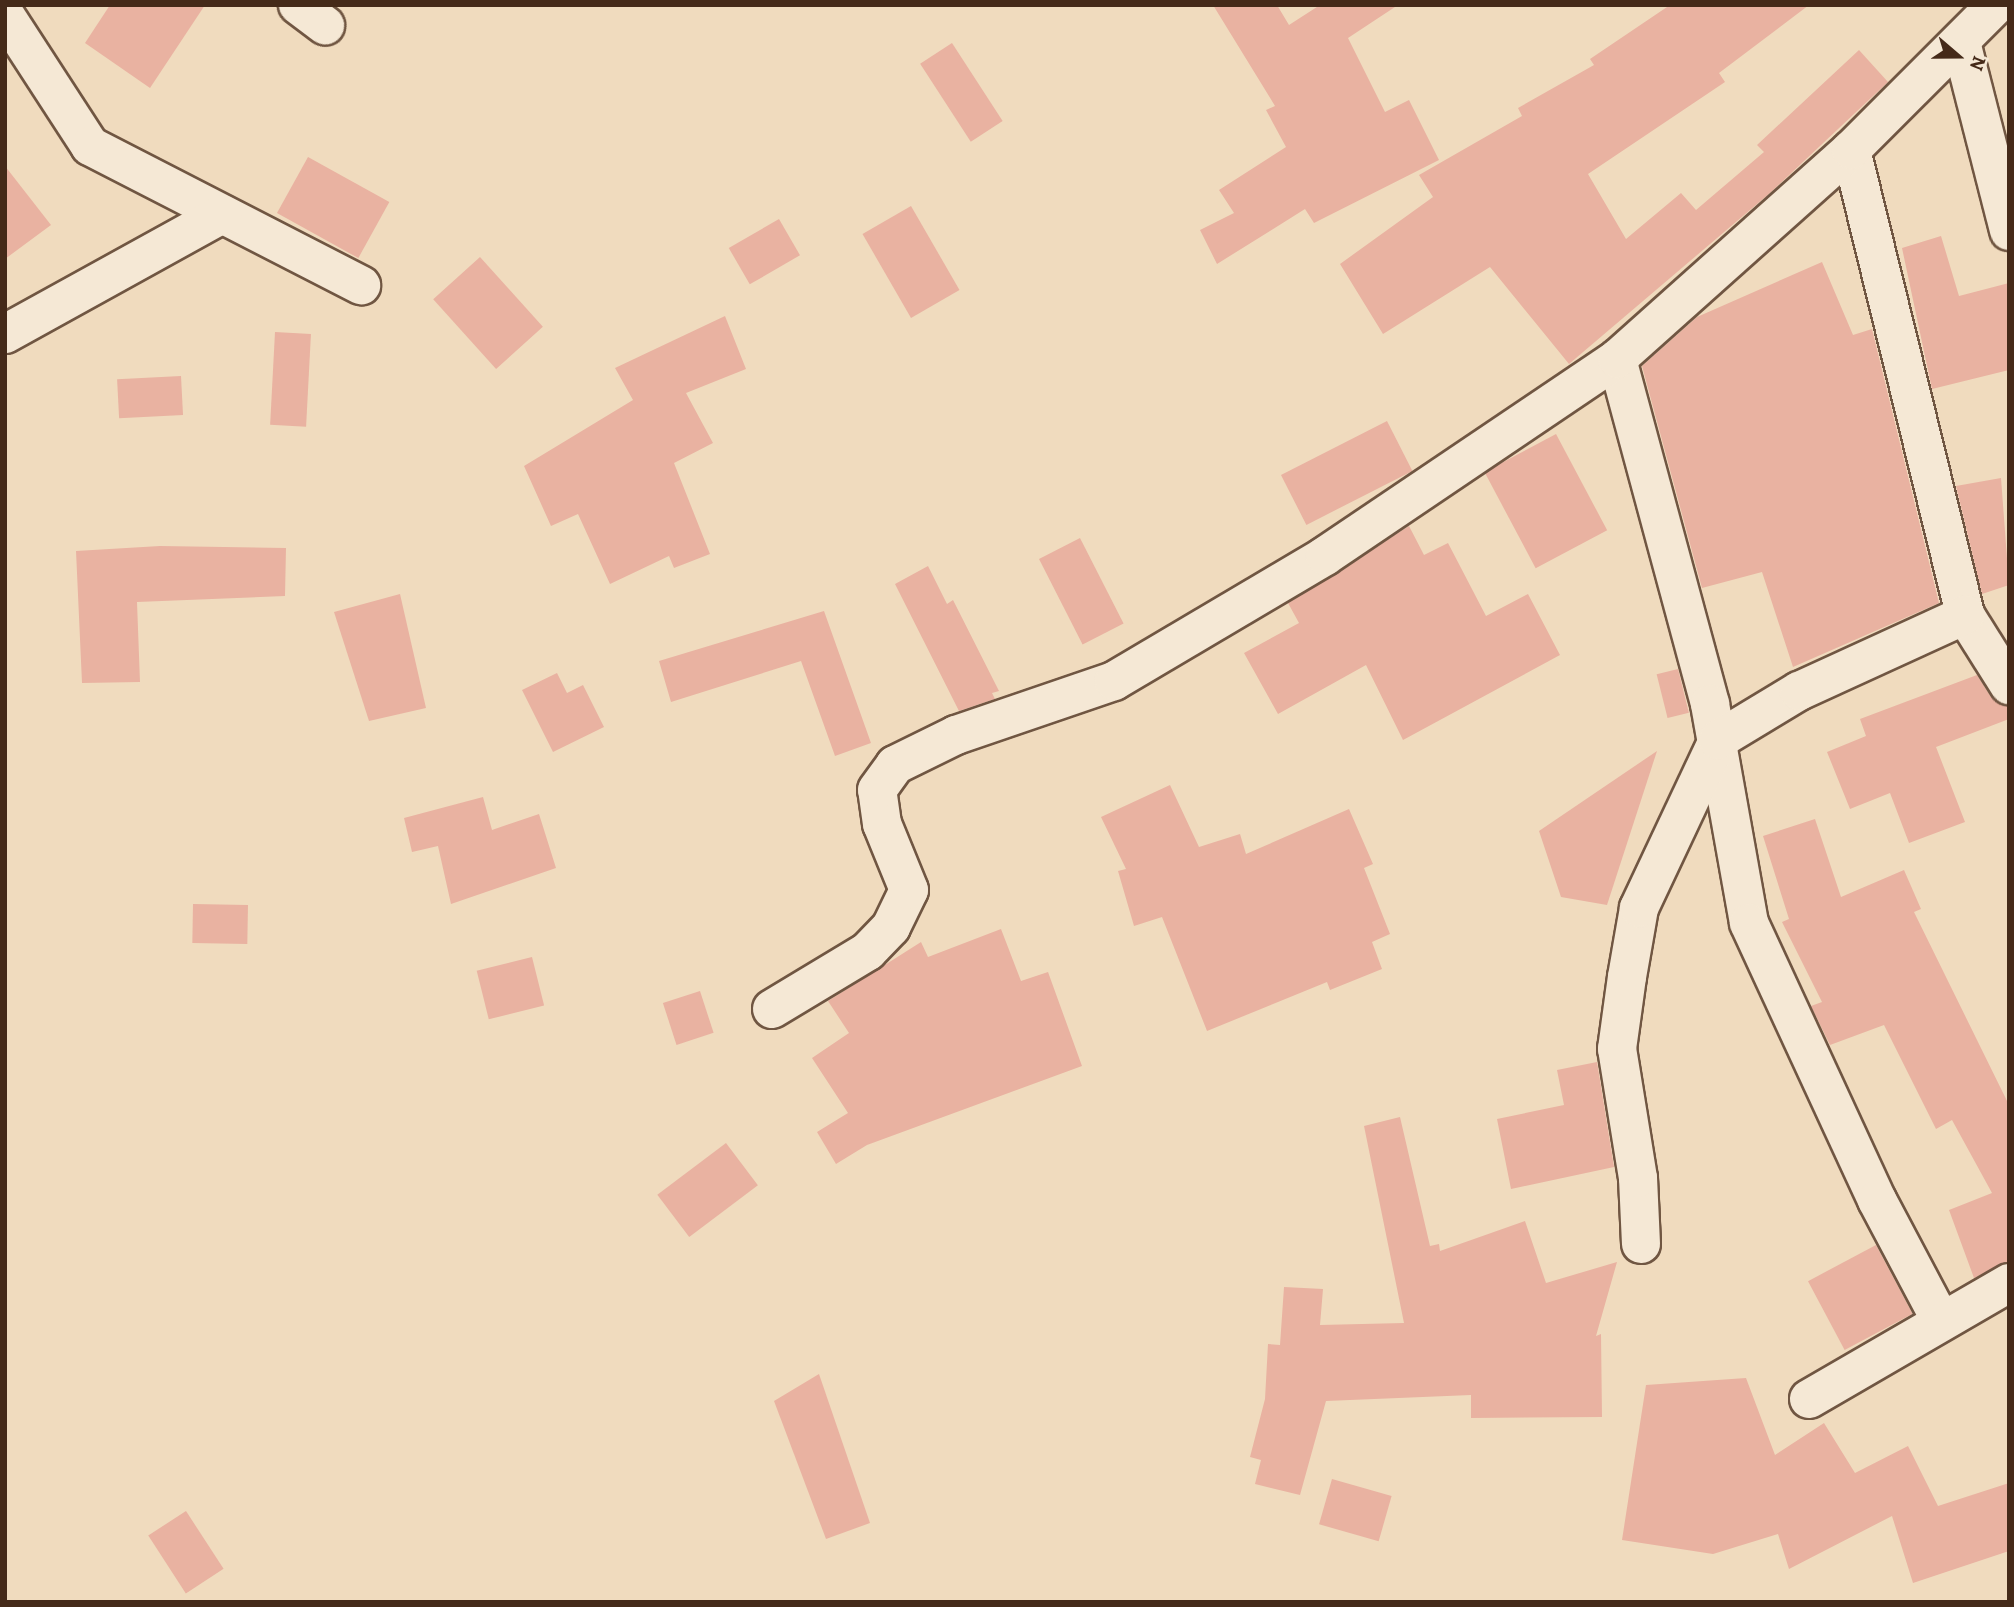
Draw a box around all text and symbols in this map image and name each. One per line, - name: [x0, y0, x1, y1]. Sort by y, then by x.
- north arrow: [1923, 21, 1993, 91]
- text: N: [1963, 52, 1992, 74]

